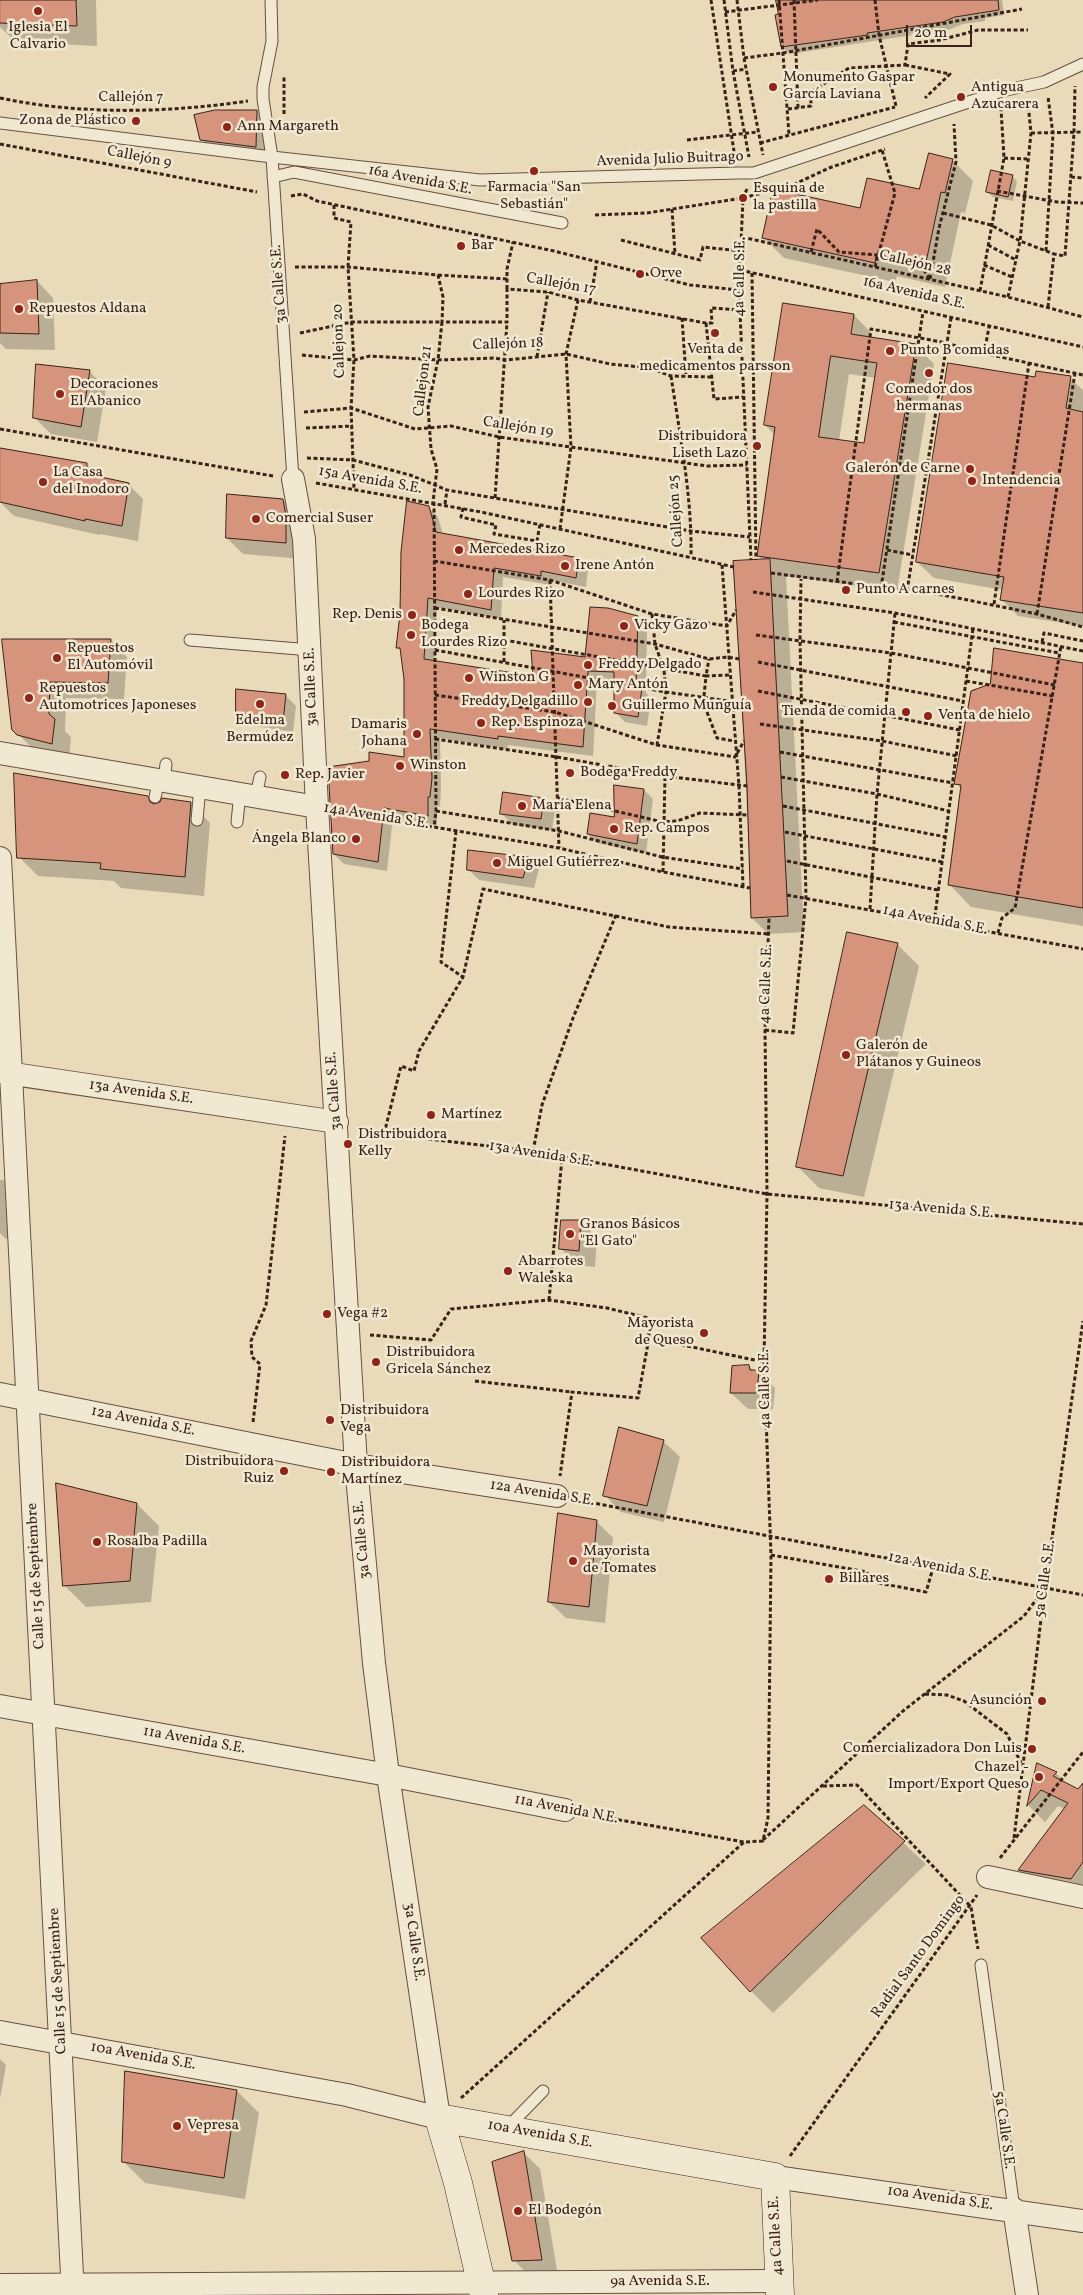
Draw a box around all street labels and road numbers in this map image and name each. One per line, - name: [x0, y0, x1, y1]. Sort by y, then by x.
- street label: Callejón 7: [99, 89, 163, 107]
- street label: Callejón 9: [105, 143, 173, 173]
- street label: Avenida Julio Buitrago: [596, 148, 744, 172]
- street label: 16a Avenida S.E.: [367, 162, 473, 200]
- street label: 4a Calle S.E.: [731, 237, 751, 317]
- street label: 3a Calle S.E.: [268, 244, 292, 324]
- street label: Callejón 28: [877, 247, 953, 281]
- street label: Callejón 17: [525, 270, 597, 300]
- street label: 16a Avenida S.E.: [861, 273, 967, 315]
- street label: Callejon 20: [330, 303, 350, 379]
- street label: Callejón 18: [472, 335, 544, 355]
- street label: Callejon 21: [411, 344, 437, 418]
- street label: Callejón 19: [481, 414, 555, 442]
- street label: 15a Avenida S.E.: [317, 463, 423, 499]
- street label: Callejón 25: [665, 474, 689, 548]
- street label: 3a Calle S.E.: [302, 647, 322, 727]
- street label: 14a Avenida S.E.: [322, 800, 430, 834]
- street label: 14a Avenida S.E.: [881, 902, 989, 940]
- street label: 4a Calle S.E.: [757, 944, 777, 1024]
- street label: 3a Calle S.E.: [323, 1051, 347, 1131]
- street label: 13a Avenida S.E.: [88, 1077, 194, 1109]
- street label: 13a Avenida S.E.: [488, 1138, 594, 1172]
- street label: 13a Avenida S.E.: [888, 1196, 994, 1224]
- street label: 4a Calle S.E.: [756, 1349, 776, 1429]
- street label: 12a Avenida S.E.: [89, 1403, 197, 1441]
- street label: 12a Avenida S.E.: [488, 1477, 596, 1511]
- street label: 3a Calle S.E.: [351, 1500, 375, 1580]
- street label: Calle 15 de Septiembre: [24, 1502, 50, 1650]
- street label: 5a Calle S.E.: [1032, 1539, 1060, 1619]
- street label: 12a Avenida S.E.: [886, 1549, 994, 1587]
- street label: 11a Avenida S.E.: [142, 1723, 246, 1759]
- street label: 11a Avenida N.E.: [513, 1791, 619, 1829]
- street label: Radial Santo Domingo: [868, 1892, 970, 2022]
- street label: 3a Calle S.E.: [399, 1902, 427, 1982]
- street label: Calle 15 de Septiembre: [46, 1907, 72, 2055]
- street label: 10a Avenida S.E.: [89, 2039, 197, 2075]
- street label: 5a Calle S.E.: [989, 2090, 1017, 2170]
- street label: 10a Avenida S.E.: [486, 2117, 594, 2153]
- street label: 10a Avenida S.E.: [886, 2183, 994, 2215]
- street label: 4a Calle S.E.: [766, 2196, 788, 2276]
- street label: 9a Avenida S.E.: [610, 2273, 710, 2291]

